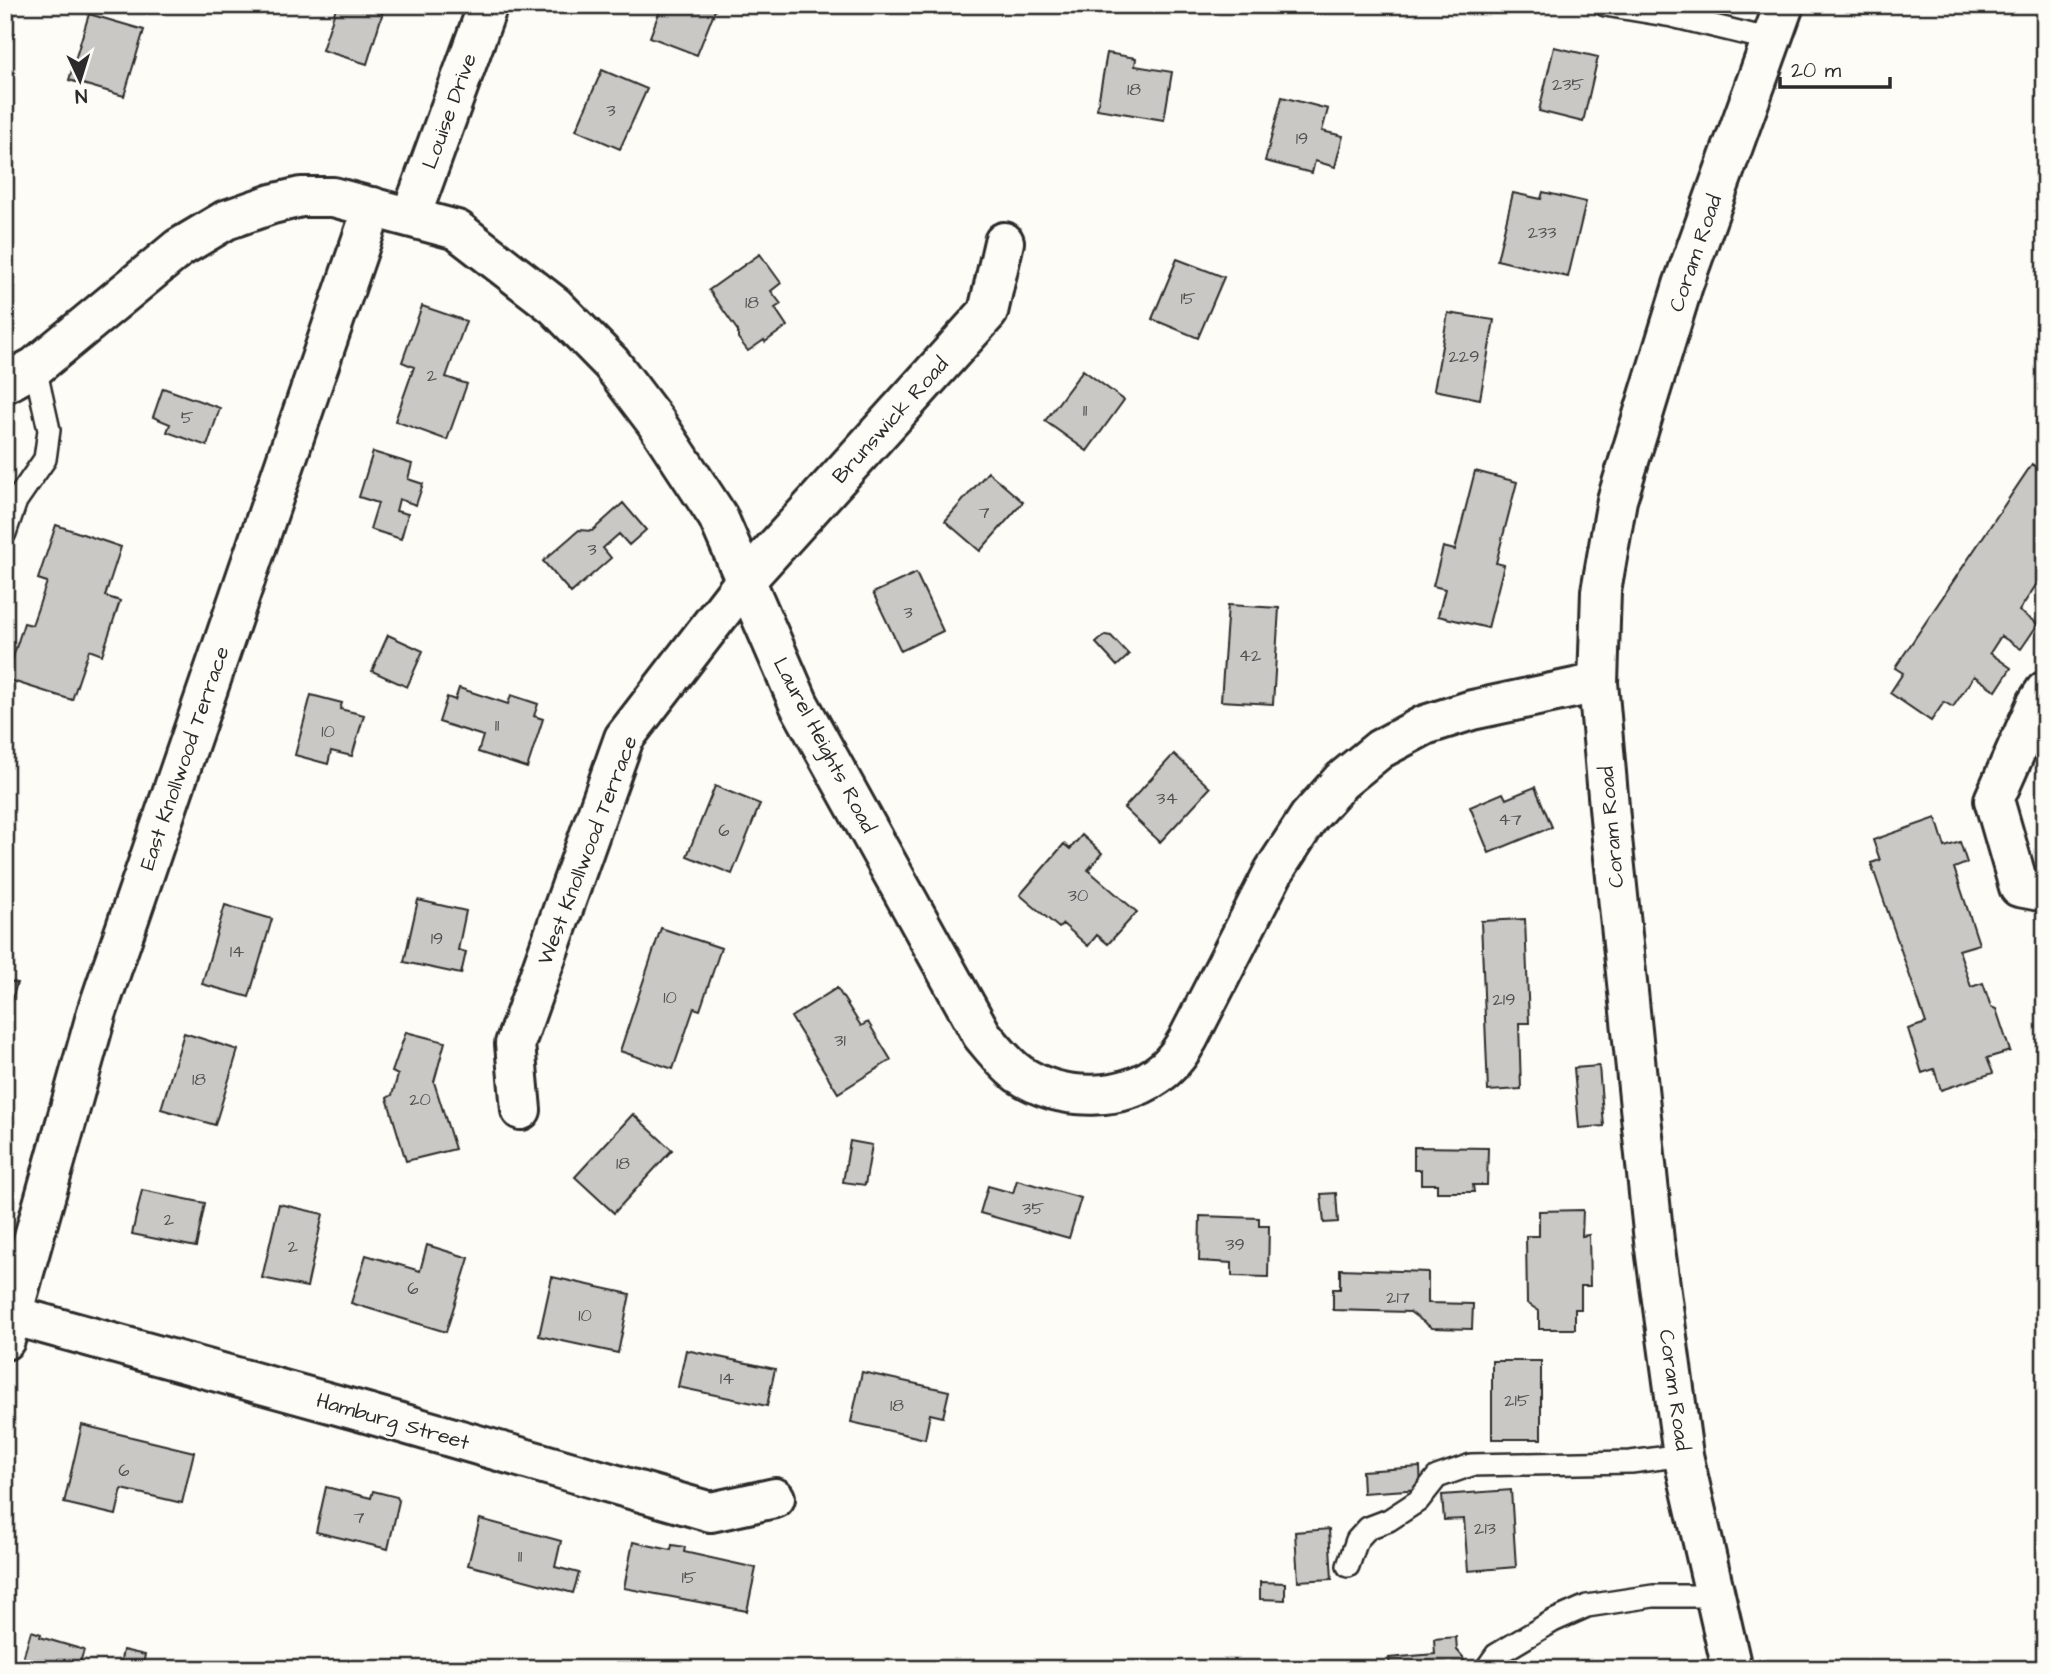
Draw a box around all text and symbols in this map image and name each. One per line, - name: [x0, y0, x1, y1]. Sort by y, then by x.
- north arrow: [46, 46, 116, 116]
- scale bar: [1780, 46, 1891, 90]
- street label: Louise Drive: [415, 49, 484, 173]
- text: 20 m: [1791, 56, 1842, 85]
- house number: 235: [1552, 72, 1584, 97]
- house number: 18: [1127, 77, 1141, 102]
- text: N: [74, 82, 88, 109]
- house number: 3: [606, 98, 616, 123]
- house number: 19: [1296, 126, 1308, 151]
- street label: Coram Road: [1662, 191, 1729, 316]
- house number: 233: [1528, 220, 1556, 245]
- house number: 15: [1180, 286, 1196, 311]
- house number: 18: [745, 290, 759, 315]
- house number: 229: [1449, 344, 1479, 369]
- street label: Brunswick Road: [826, 351, 955, 490]
- house number: 2: [427, 363, 438, 388]
- house number: 11: [1083, 398, 1087, 423]
- house number: 5: [181, 405, 194, 430]
- house number: 7: [978, 500, 990, 525]
- house number: 3: [587, 537, 597, 562]
- house number: 3: [903, 600, 913, 625]
- street label: East Knollwood Terrace: [133, 642, 236, 874]
- house number: 42: [1239, 643, 1262, 668]
- street label: Laurel Heights Road: [764, 652, 883, 839]
- house number: 11: [495, 713, 499, 738]
- house number: 10: [321, 719, 335, 744]
- street label: West Knollwood Terrace: [530, 732, 645, 969]
- street label: Coram Road: [1592, 765, 1631, 889]
- house number: 34: [1156, 786, 1178, 811]
- house number: 47: [1498, 807, 1522, 832]
- house number: 6: [718, 818, 730, 843]
- house number: 30: [1068, 883, 1088, 908]
- house number: 19: [431, 926, 443, 951]
- house number: 14: [230, 939, 244, 964]
- house number: 10: [663, 985, 677, 1010]
- house number: 219: [1493, 987, 1515, 1012]
- house number: 31: [834, 1028, 846, 1053]
- house number: 18: [192, 1067, 206, 1092]
- house number: 20: [409, 1087, 431, 1112]
- house number: 18: [616, 1151, 630, 1176]
- house number: 35: [1022, 1196, 1044, 1221]
- house number: 2: [164, 1207, 175, 1232]
- house number: 39: [1225, 1232, 1245, 1257]
- house number: 2: [288, 1234, 299, 1259]
- house number: 6: [407, 1276, 419, 1301]
- house number: 217: [1386, 1285, 1410, 1310]
- house number: 10: [578, 1303, 592, 1328]
- street label: Coram Road: [1652, 1328, 1697, 1453]
- house number: 14: [720, 1366, 734, 1391]
- street label: Hamburg Street: [312, 1386, 473, 1459]
- house number: 215: [1504, 1388, 1530, 1413]
- house number: 18: [890, 1393, 904, 1418]
- house number: 6: [118, 1458, 130, 1483]
- house number: 7: [353, 1505, 365, 1530]
- house number: 213: [1474, 1516, 1496, 1541]
- house number: 11: [518, 1544, 522, 1569]
- house number: 15: [681, 1565, 697, 1590]

